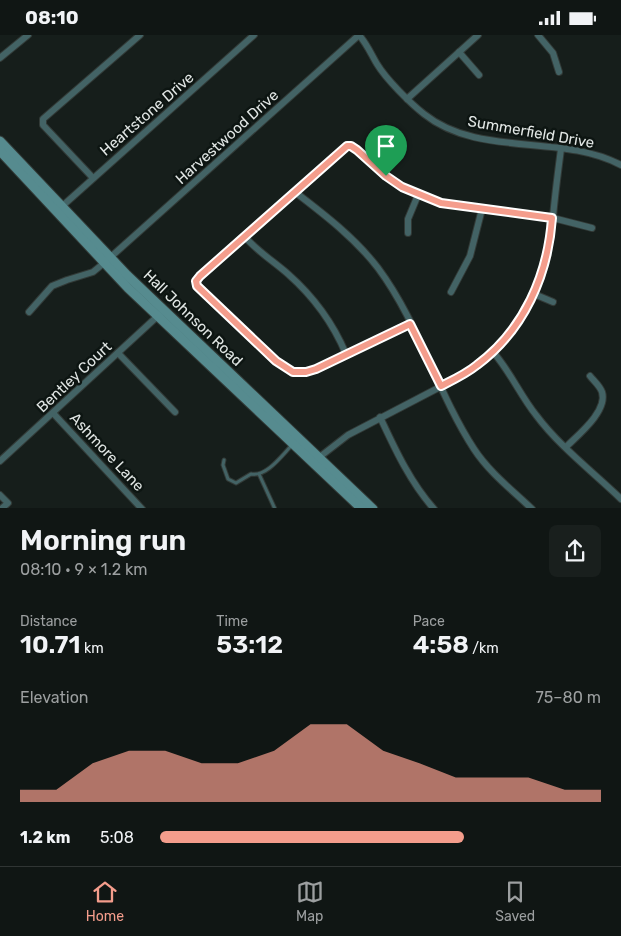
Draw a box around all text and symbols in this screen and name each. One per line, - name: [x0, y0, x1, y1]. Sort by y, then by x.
- text: 08:10: [25, 6, 79, 29]
- street label: Heartstone Drive: [96, 68, 198, 160]
- street label: Harvestwood Drive: [172, 86, 282, 188]
- street label: Summerfield Drive: [466, 112, 596, 152]
- pin: [365, 125, 407, 176]
- icon: arrive: [372, 132, 400, 160]
- street label: Hall Johnson Road: [140, 266, 246, 370]
- street label: Bentley Court: [33, 338, 115, 416]
- street label: Ashmore Lane: [66, 409, 148, 495]
- text: Morning run: [20, 524, 186, 557]
- button: share: [549, 525, 601, 577]
- text: 08:10 · 9 × 1.2 km: [20, 560, 148, 579]
- text: Distance: [20, 613, 77, 630]
- text: Time: [216, 613, 248, 630]
- text: Pace: [413, 613, 445, 630]
- text: 10.71: [20, 630, 81, 659]
- text: 53:12: [216, 630, 283, 659]
- text: 4:58: [413, 630, 469, 659]
- text: km: [81, 640, 104, 657]
- text: /km: [469, 640, 499, 657]
- text: Elevation: [20, 688, 89, 707]
- text: 75–80 m: [536, 688, 601, 707]
- text: 1.2 km: [20, 828, 70, 847]
- text: 5:08: [100, 828, 134, 847]
- tab: Home: [86, 878, 124, 925]
- tab: Map: [296, 878, 324, 925]
- tab: Saved: [495, 878, 535, 925]

